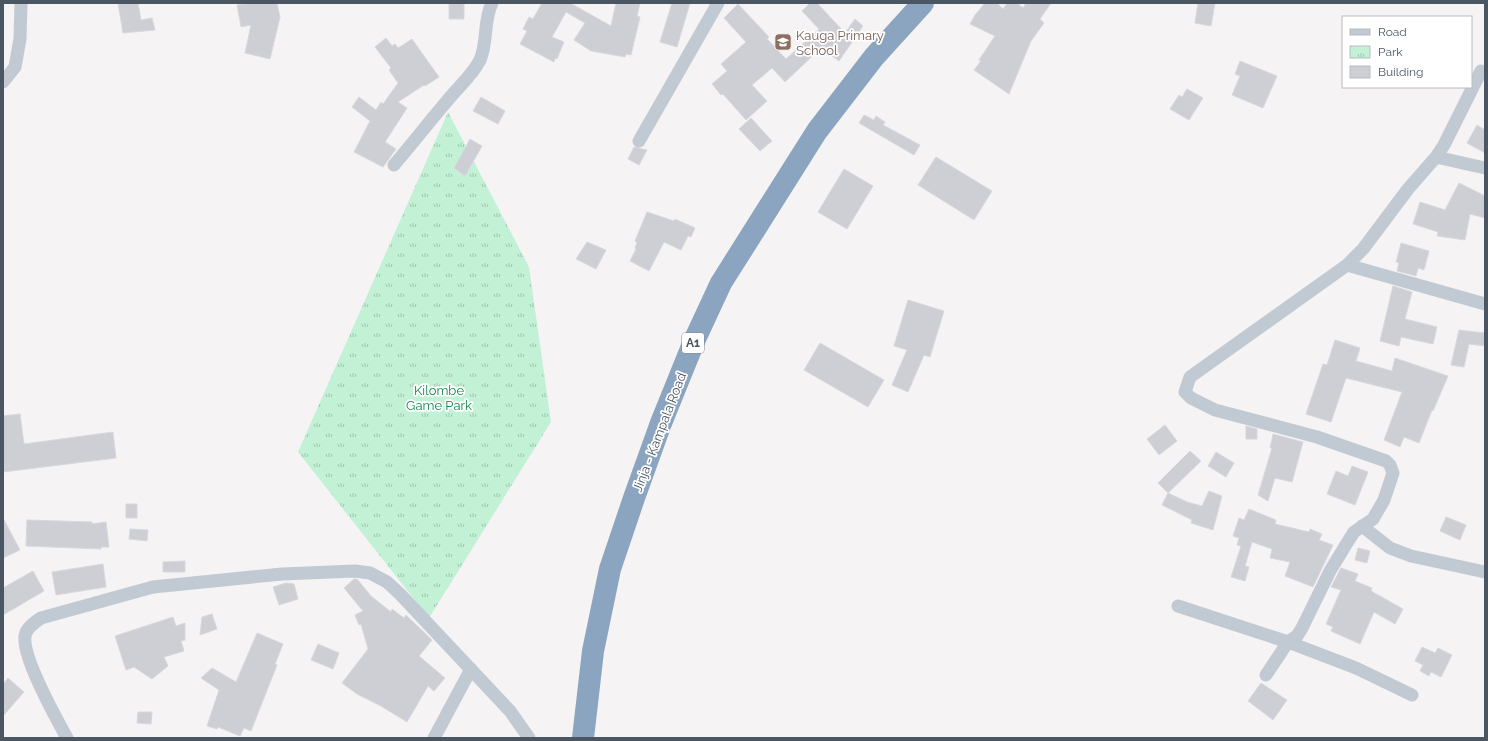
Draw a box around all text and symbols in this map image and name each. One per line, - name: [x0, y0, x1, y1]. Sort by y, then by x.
- legend: [1342, 16, 1472, 88]
- text: Road: [1378, 25, 1407, 39]
- place label: Kauga Primary School: [796, 28, 884, 58]
- school or university icon: Kauga Primary School: [773, 32, 793, 52]
- text: Park: [1378, 45, 1403, 59]
- text: Building: [1378, 65, 1424, 79]
- road number: A1: [682, 333, 704, 353]
- street label: Jinja - Kampala Road: [630, 370, 689, 494]
- park label: Kilombe Game Park: [406, 383, 472, 413]

